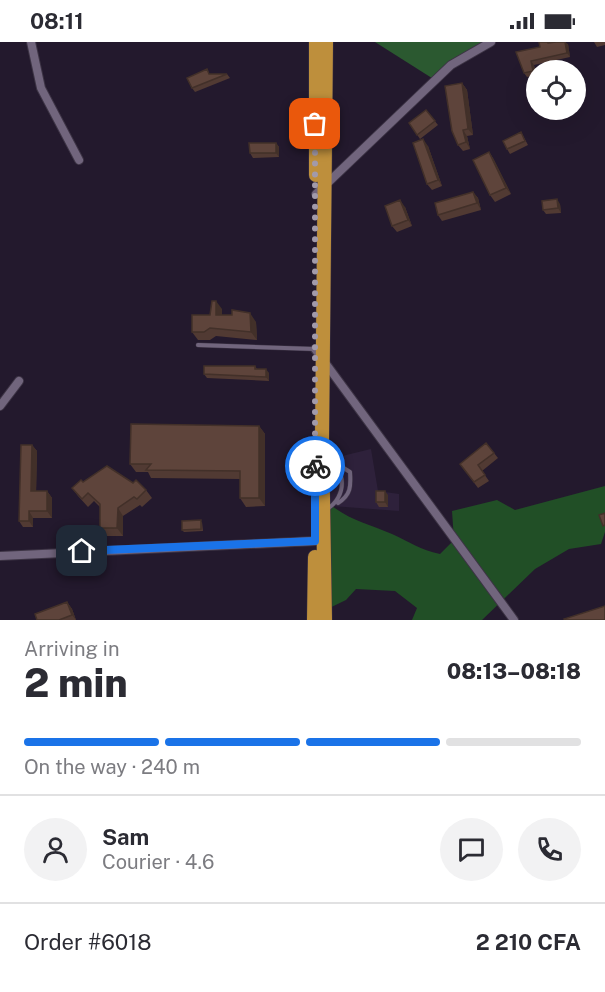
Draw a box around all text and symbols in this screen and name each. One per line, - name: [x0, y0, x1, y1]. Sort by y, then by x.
- text: 08:11: [30, 8, 84, 34]
- map controls: [526, 60, 586, 120]
- button: locate: [526, 60, 586, 120]
- pin: [289, 98, 340, 149]
- icon: bag: [298, 107, 331, 140]
- courier: [285, 436, 345, 496]
- icon: bike: [299, 450, 332, 483]
- pin: [56, 525, 107, 576]
- icon: home: [65, 534, 98, 567]
- text: Arriving in: [24, 637, 119, 661]
- text: 08:13–08:18: [447, 658, 581, 684]
- text: 2 min: [24, 660, 128, 706]
- text: On the way · 240 m: [24, 755, 200, 779]
- button: person: [24, 818, 87, 881]
- button: chat: [440, 818, 503, 881]
- button: phone: [518, 818, 581, 881]
- text: Sam: [102, 824, 149, 850]
- text: Courier · 4.6: [102, 850, 214, 874]
- text: Order #6018: [24, 929, 151, 955]
- text: 2 210 CFA: [476, 929, 581, 955]

